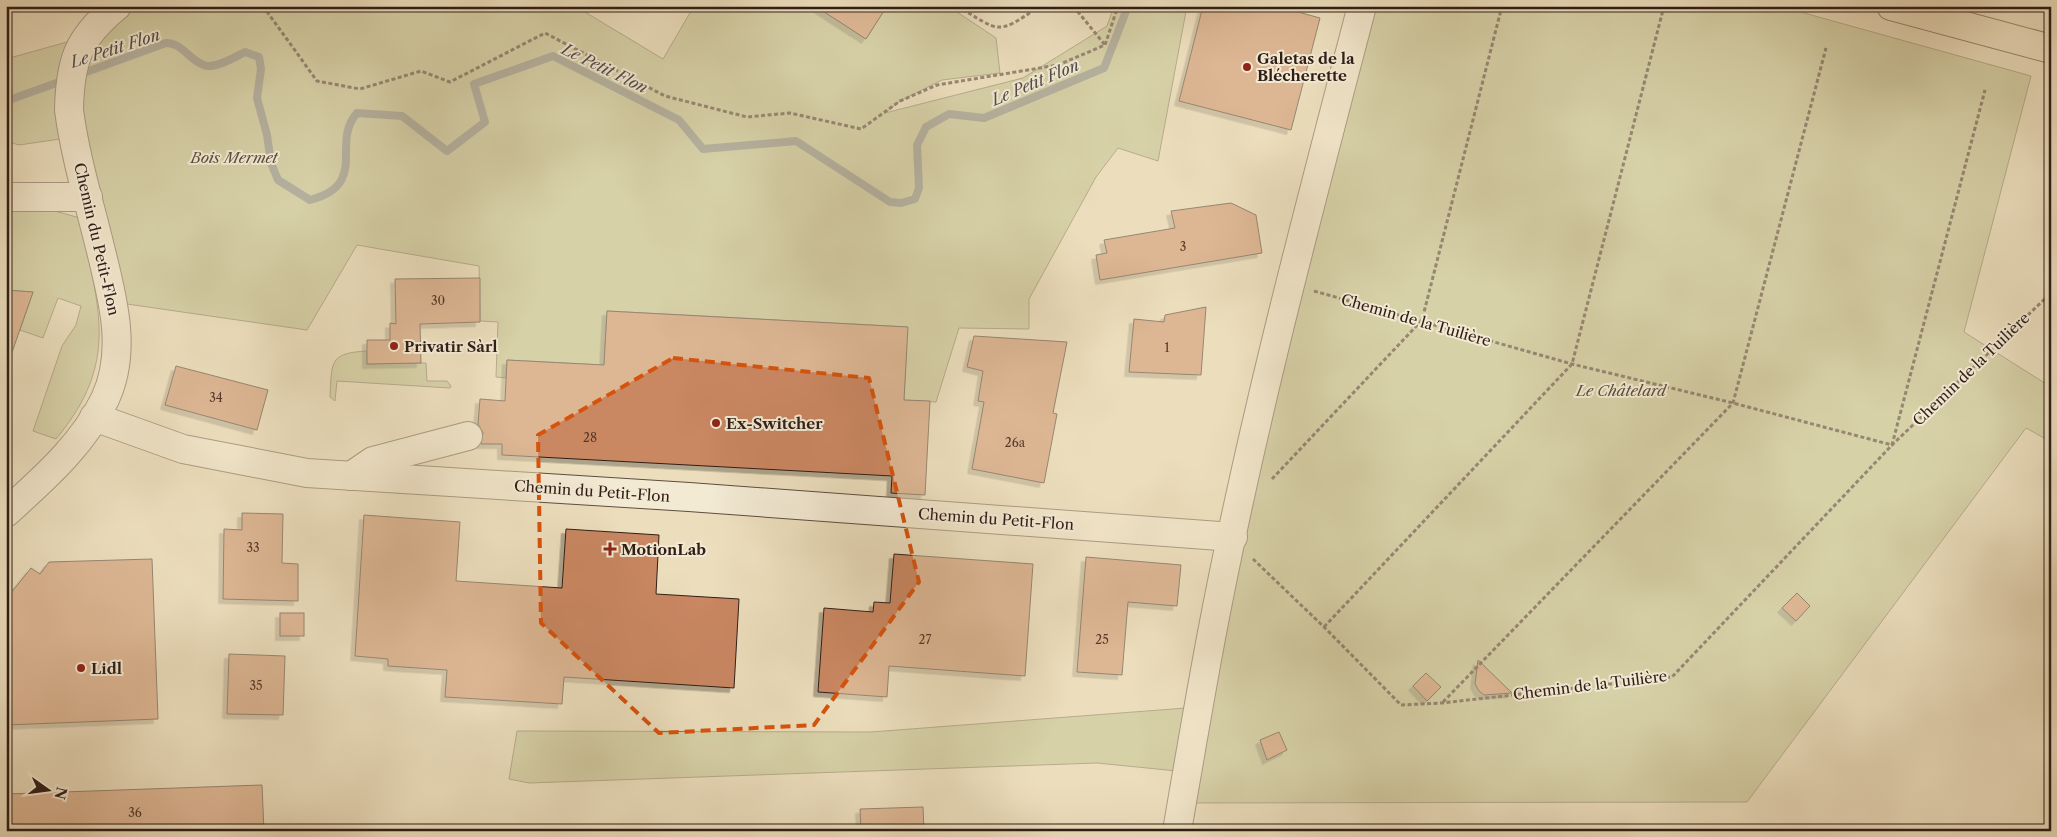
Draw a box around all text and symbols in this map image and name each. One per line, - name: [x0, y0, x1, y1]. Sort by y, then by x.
- water label: Le Petit Flon: [66, 24, 162, 73]
- water label: Le Petit Flon: [557, 38, 651, 97]
- place label: Galetas de la Blécherette: [1257, 49, 1355, 85]
- water label: Le Petit Flon: [986, 55, 1082, 110]
- marker: Galetas de la Blécherette: [1241, 61, 1253, 73]
- park label: Bois Mermet: [189, 148, 278, 167]
- street label: Chemin du Petit-Flon: [70, 161, 124, 318]
- house number: 3: [1180, 239, 1186, 254]
- street label: Chemin de la Tuilière: [1339, 289, 1493, 351]
- house number: 30: [431, 293, 445, 308]
- street label: Chemin de la Tuilière: [1909, 308, 2033, 430]
- place label: Privatir Sàrl: [404, 337, 498, 356]
- marker: Privatir Sàrl: [388, 340, 400, 352]
- house number: 1: [1164, 340, 1170, 355]
- park label: Le Châtelard: [1575, 381, 1668, 400]
- house number: 34: [209, 390, 223, 405]
- place label: Ex-Switcher: [726, 414, 823, 433]
- marker: Ex-Switcher: [710, 417, 722, 429]
- house number: 28: [583, 430, 597, 445]
- house number: 26a: [1005, 435, 1026, 450]
- street label: Chemin du Petit-Flon: [513, 476, 671, 506]
- street label: Chemin du Petit-Flon: [917, 504, 1075, 534]
- house number: 33: [246, 540, 260, 555]
- place label: MotionLab: [621, 540, 706, 559]
- marker: MotionLab: [603, 542, 617, 556]
- house number: 27: [919, 632, 931, 647]
- house number: 25: [1095, 632, 1109, 647]
- place label: Lidl: [91, 659, 122, 678]
- marker: Lidl: [75, 662, 87, 674]
- street label: Chemin de la Tuilière: [1512, 666, 1668, 704]
- house number: 35: [249, 678, 263, 693]
- north arrow: [22, 764, 72, 814]
- text: N: [50, 785, 71, 801]
- house number: 36: [128, 805, 142, 820]

